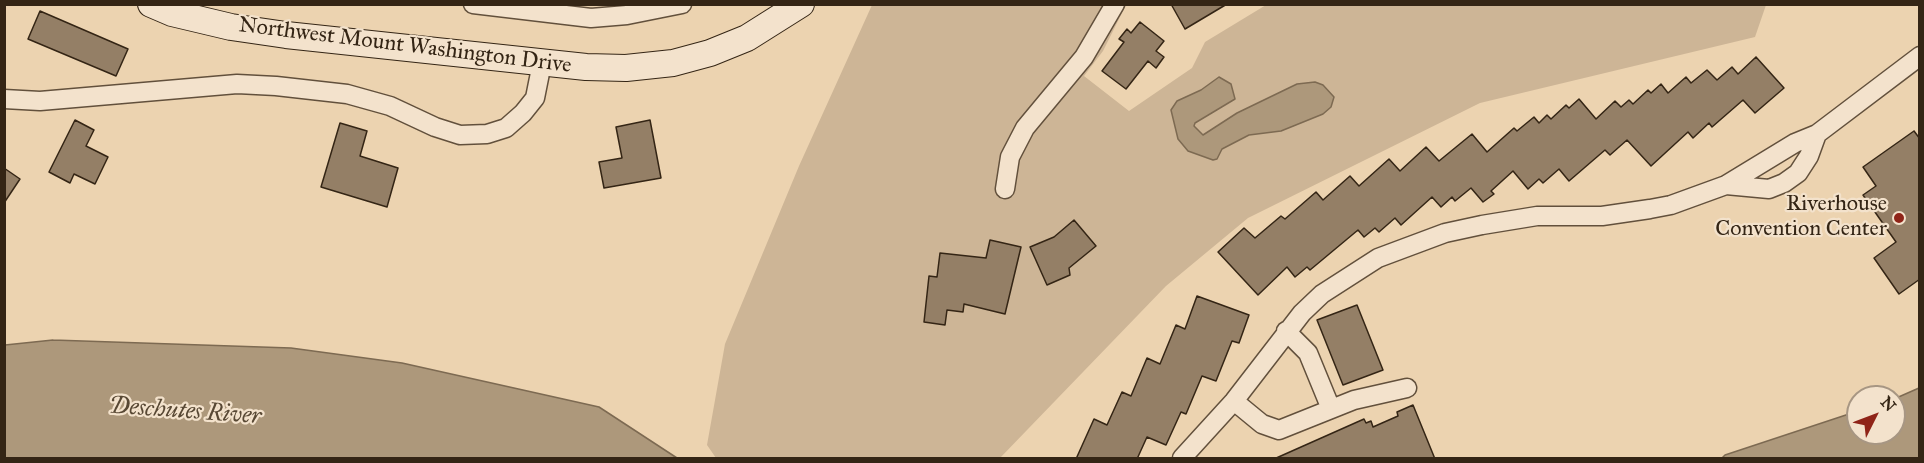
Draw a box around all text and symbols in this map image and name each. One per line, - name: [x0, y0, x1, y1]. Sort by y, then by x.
- street label: Northwest Mount Washington Drive: [237, 12, 573, 80]
- place label: Riverhouse Convention Center: [1715, 192, 1887, 243]
- marker: Riverhouse Convention Center: [1892, 211, 1906, 225]
- north arrow: [1846, 385, 1906, 445]
- water label: Deschutes River: [108, 392, 262, 432]
- text: N: [1877, 393, 1900, 415]

